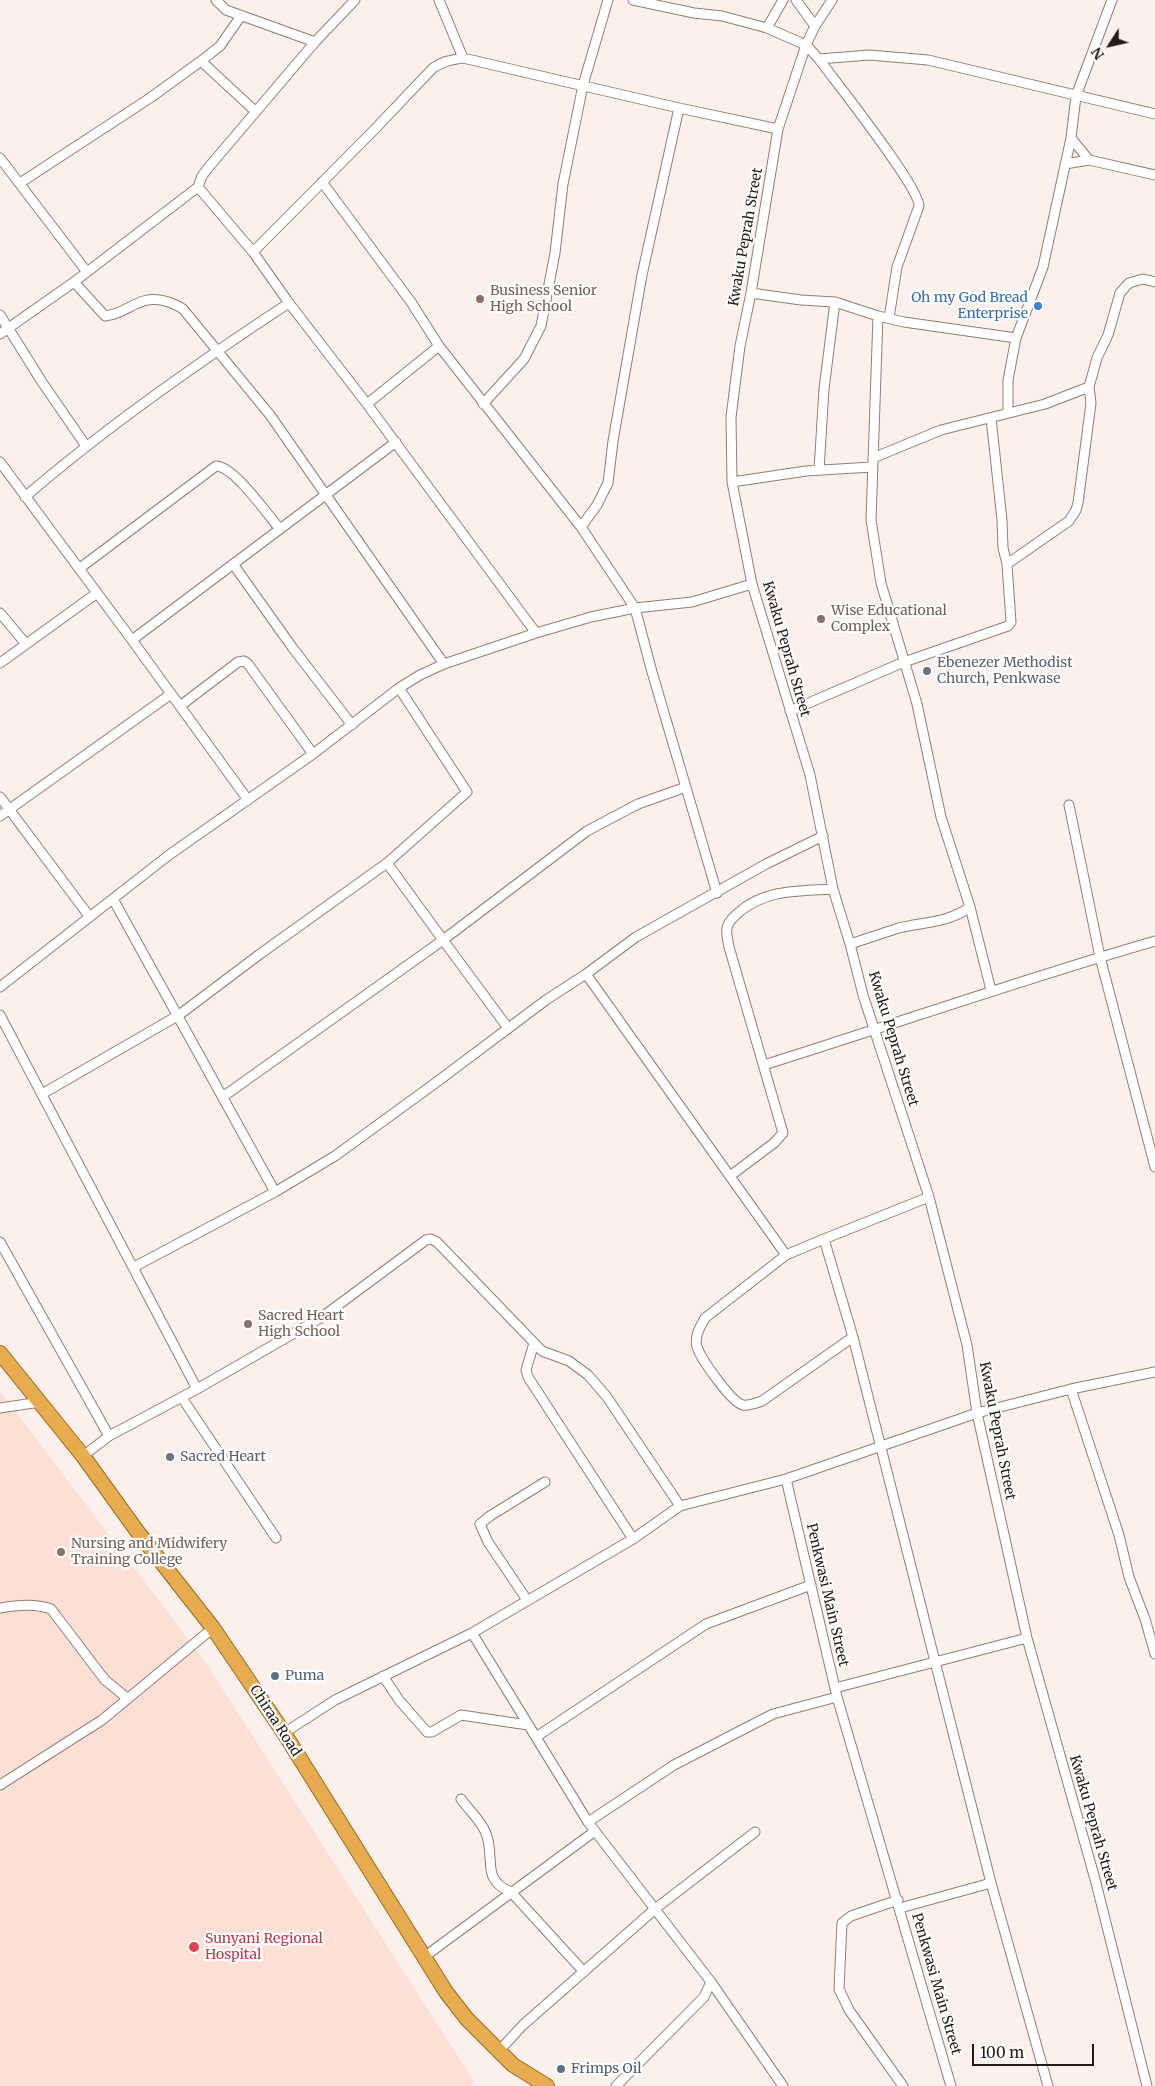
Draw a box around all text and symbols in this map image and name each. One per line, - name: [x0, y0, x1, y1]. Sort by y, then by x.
- north arrow: [1085, 20, 1135, 70]
- text: N: [1087, 44, 1108, 63]
- street label: Kwaku Peprah Street: [726, 166, 766, 308]
- place label: Business Senior High School: [490, 283, 597, 316]
- place label: Oh my God Bread Enterprise: [911, 290, 1028, 322]
- marker: Business Senior High School: [474, 293, 486, 305]
- marker: Oh my God Bread Enterprise: [1032, 300, 1044, 312]
- street label: Kwaku Peprah Street: [759, 579, 813, 719]
- place label: Wise Educational Complex: [831, 603, 947, 636]
- marker: Wise Educational Complex: [815, 613, 827, 625]
- place label: Ebenezer Methodist Church, Penkwase: [937, 655, 1073, 688]
- marker: Ebenezer Methodist Church, Penkwase: [921, 665, 933, 677]
- street label: Kwaku Peprah Street: [864, 969, 922, 1109]
- place label: Sacred Heart High School: [258, 1308, 344, 1340]
- marker: Sacred Heart High School: [242, 1318, 254, 1330]
- street label: Kwaku Peprah Street: [975, 1361, 1019, 1501]
- place label: Sacred Heart: [180, 1449, 266, 1465]
- marker: Sacred Heart: [164, 1451, 176, 1463]
- street label: Penkwasi Main Street: [802, 1522, 852, 1668]
- place label: Nursing and Midwifery Training College: [71, 1536, 227, 1568]
- marker: Nursing and Midwifery Training College: [55, 1546, 67, 1558]
- place label: Puma: [285, 1668, 324, 1684]
- marker: Puma: [269, 1670, 281, 1682]
- street label: Chiraa Road: [246, 1682, 304, 1760]
- street label: Kwaku Peprah Street: [1066, 1753, 1120, 1893]
- street label: Penkwasi Main Street: [908, 1911, 964, 2057]
- place label: Sunyani Regional Hospital: [205, 1931, 323, 1964]
- marker: Sunyani Regional Hospital: [187, 1940, 201, 1954]
- scale bar: [975, 2034, 1098, 2066]
- text: 100 m: [980, 2043, 1024, 2062]
- place label: Frimps Oil: [571, 2061, 641, 2077]
- marker: Frimps Oil: [555, 2063, 567, 2075]

